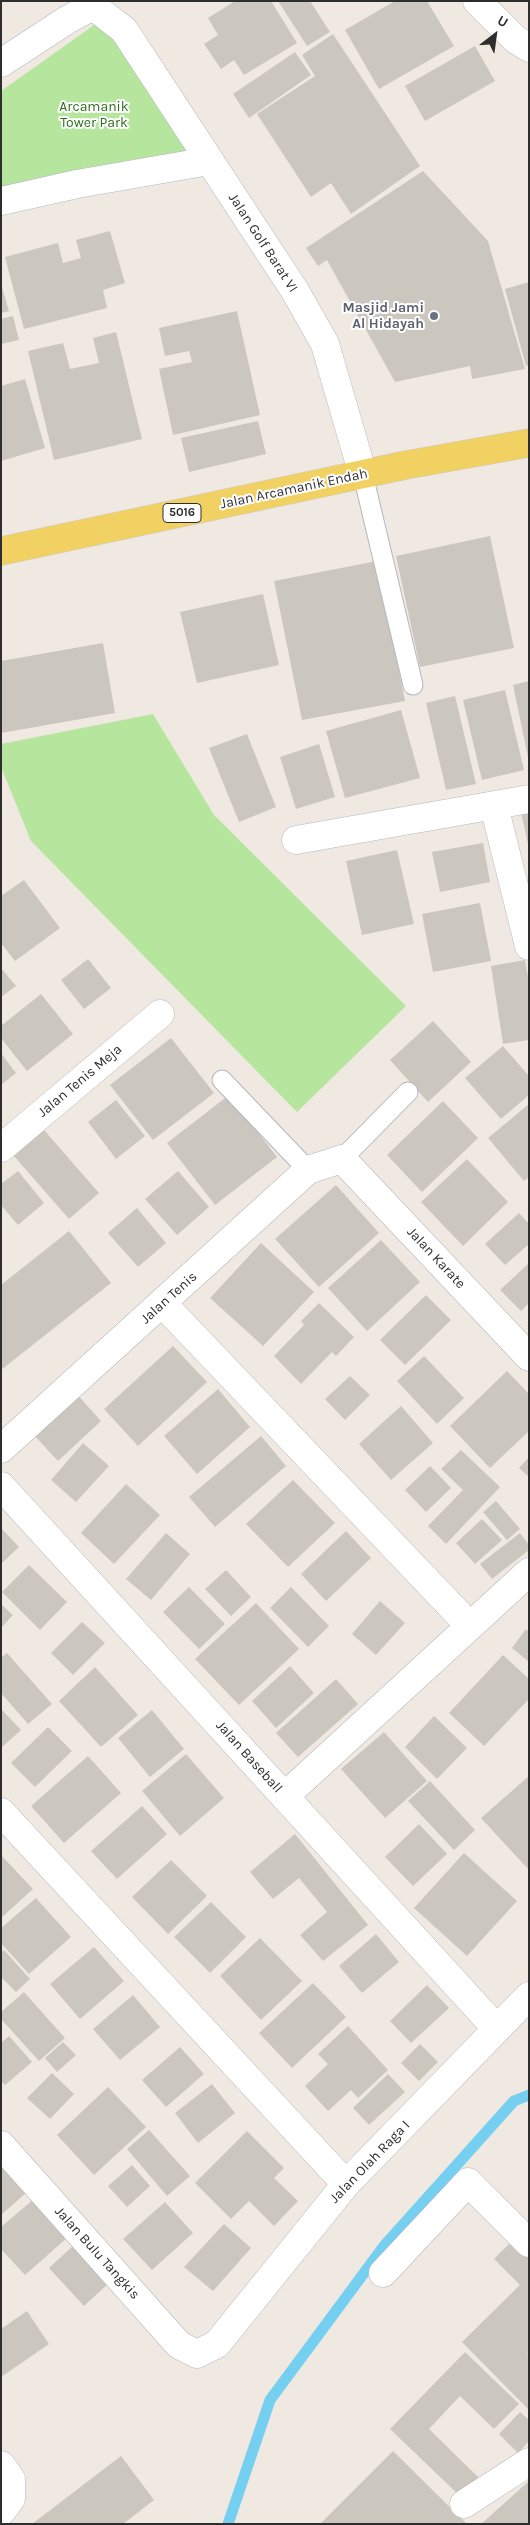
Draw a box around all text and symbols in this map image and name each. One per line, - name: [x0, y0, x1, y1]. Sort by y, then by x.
- north arrow: [470, 10, 520, 60]
- text: U: [494, 12, 511, 31]
- park label: Arcamanik Tower Park: [59, 99, 129, 132]
- street label: Jalan Golf Barat VI: [225, 190, 301, 296]
- place label: Masjid Jami Al Hidayah: [342, 300, 424, 332]
- marker: Masjid Jami Al Hidayah: [428, 310, 440, 322]
- street label: Jalan Arcamanik Endah: [219, 465, 369, 513]
- road number: 5016: [163, 503, 201, 522]
- street label: Jalan Tenis Meja: [35, 1041, 125, 1121]
- street label: Jalan Karate: [403, 1224, 469, 1292]
- street label: Jalan Tenis: [137, 1268, 201, 1328]
- street label: Jalan Baseball: [212, 1717, 286, 1797]
- street label: Jalan Olah Raga I: [326, 2117, 414, 2207]
- street label: Jalan Bulu Tangkis: [51, 2203, 143, 2303]

